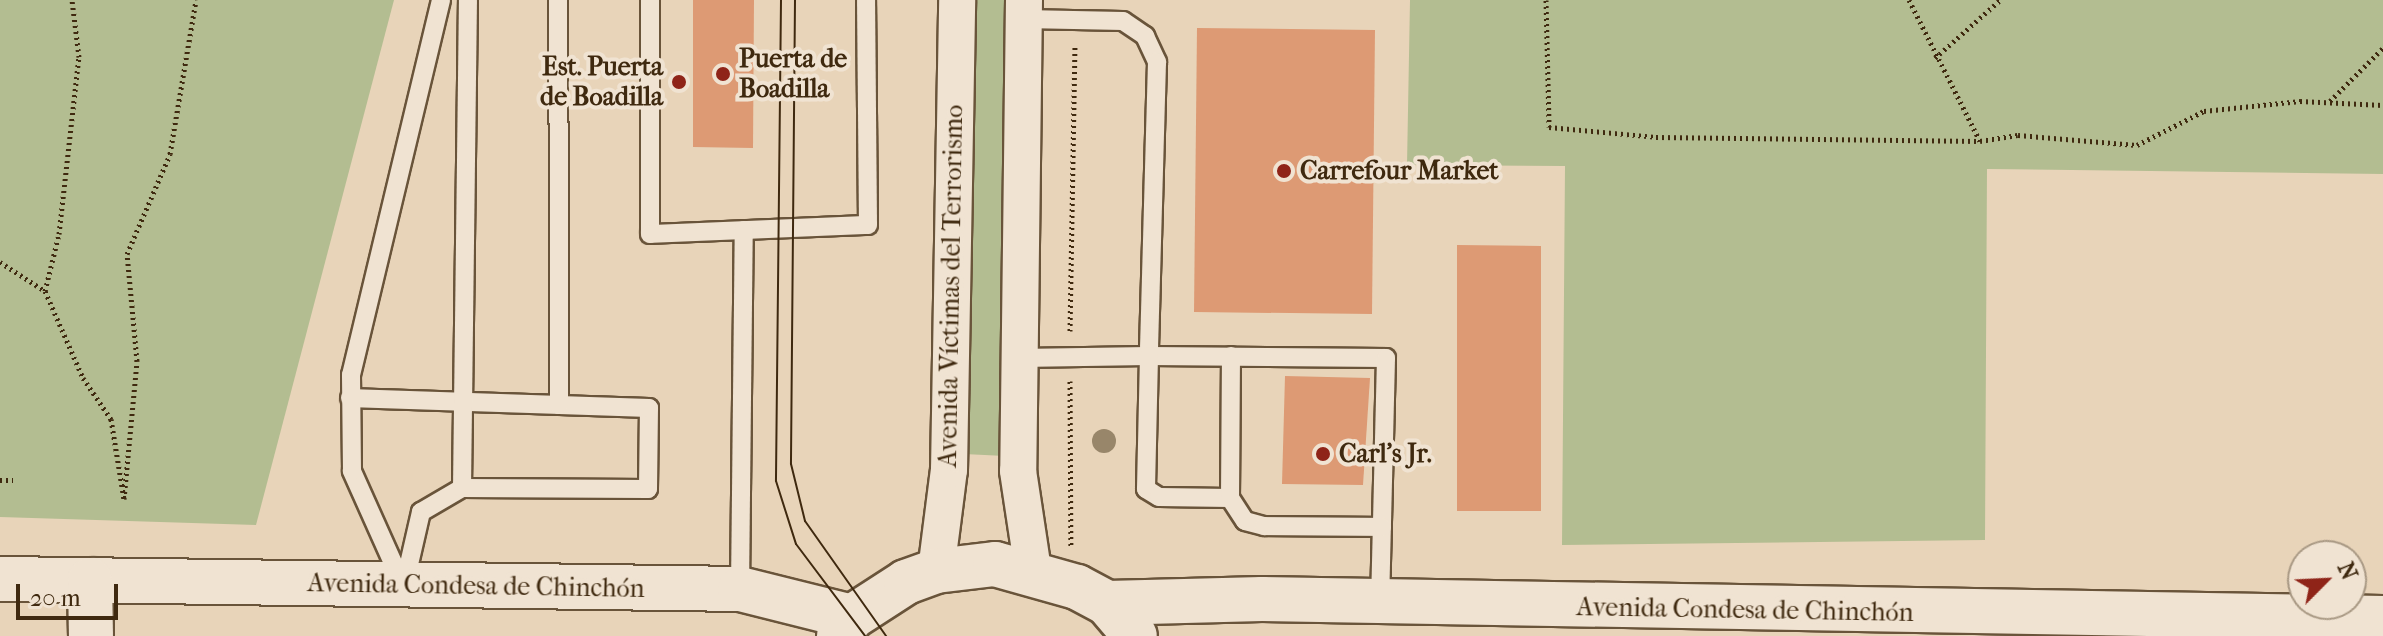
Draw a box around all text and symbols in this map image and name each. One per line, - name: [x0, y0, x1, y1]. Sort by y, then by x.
- place label: Puerta de Boadilla: [739, 43, 847, 104]
- place label: Est. Puerta de Boadilla: [540, 51, 663, 112]
- marker: Puerta de Boadilla: [714, 65, 732, 83]
- marker: Est. Puerta de Boadilla: [670, 73, 688, 91]
- street label: Avenida Víctimas del Terrorismo: [932, 104, 970, 468]
- place label: Carrefour Market: [1300, 155, 1499, 187]
- marker: Carrefour Market: [1275, 162, 1293, 180]
- place label: Carl's Jr.: [1339, 438, 1432, 470]
- marker: Carl's Jr.: [1314, 445, 1332, 463]
- north arrow: [2287, 540, 2367, 620]
- text: N: [2332, 558, 2362, 584]
- street label: Avenida Condesa de Chinchón: [307, 567, 645, 605]
- scale bar: [20, 568, 122, 618]
- text: 20 m: [30, 584, 81, 612]
- street label: Avenida Condesa de Chinchón: [1576, 591, 1914, 629]

